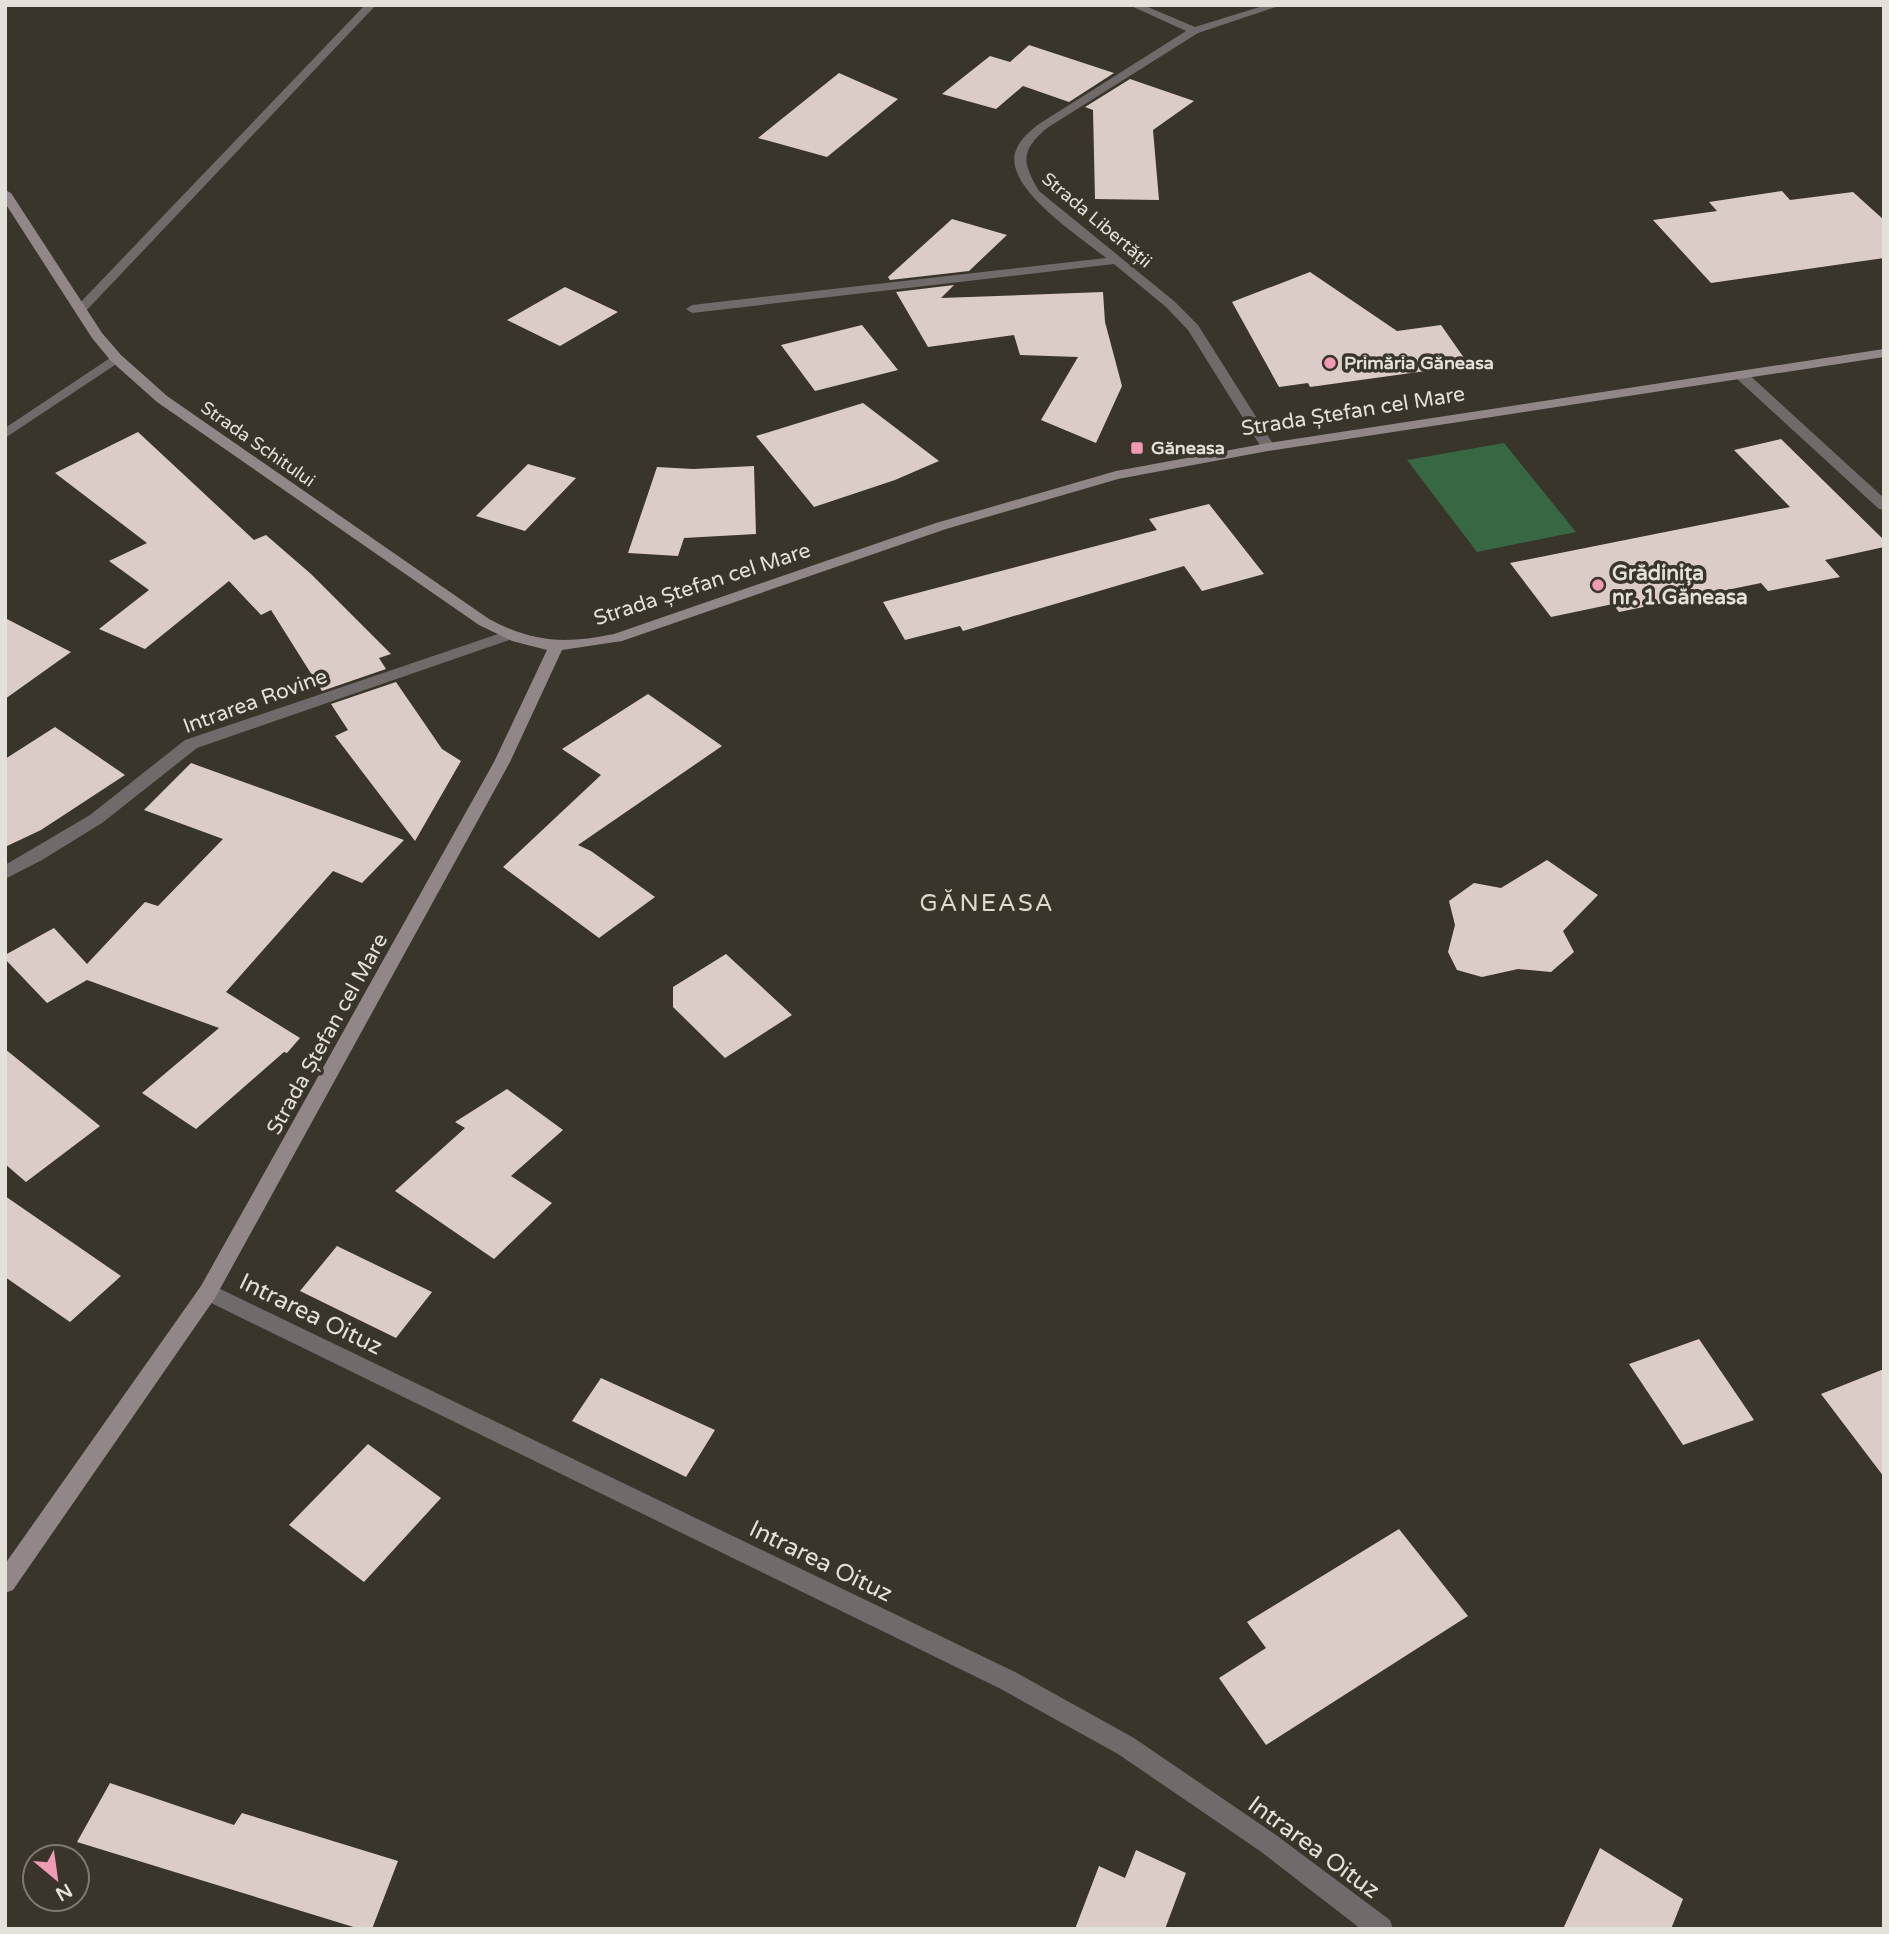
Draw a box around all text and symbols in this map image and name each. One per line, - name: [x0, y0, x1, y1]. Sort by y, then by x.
- street label: Strada Libertății: [1038, 168, 1156, 272]
- place label: Primăria Găneasa: [1344, 352, 1494, 374]
- marker: Primăria Găneasa: [1322, 355, 1338, 371]
- street label: Strada Ștefan cel Mare: [1239, 381, 1467, 442]
- street label: Strada Schitului: [197, 396, 319, 492]
- place label: Găneasa: [1151, 437, 1225, 459]
- marker: Găneasa: [1129, 440, 1145, 456]
- street label: Strada Ștefan cel Mare: [591, 538, 814, 631]
- place label: Grădinița nr. 1 Găneasa: [1612, 561, 1748, 610]
- marker: Grădinița nr. 1 Găneasa: [1590, 577, 1606, 593]
- street label: Intrarea Rovine: [180, 664, 331, 739]
- district label: GĂNEASA: [919, 889, 1055, 918]
- street label: Strada Ștefan cel Mare: [262, 929, 393, 1139]
- street label: Intrarea Oituz: [234, 1267, 387, 1362]
- street label: Intrarea Oituz: [744, 1514, 897, 1609]
- street label: Intrarea Oituz: [1242, 1790, 1385, 1905]
- north arrow: [21, 1843, 91, 1913]
- text: N: [52, 1879, 76, 1905]

